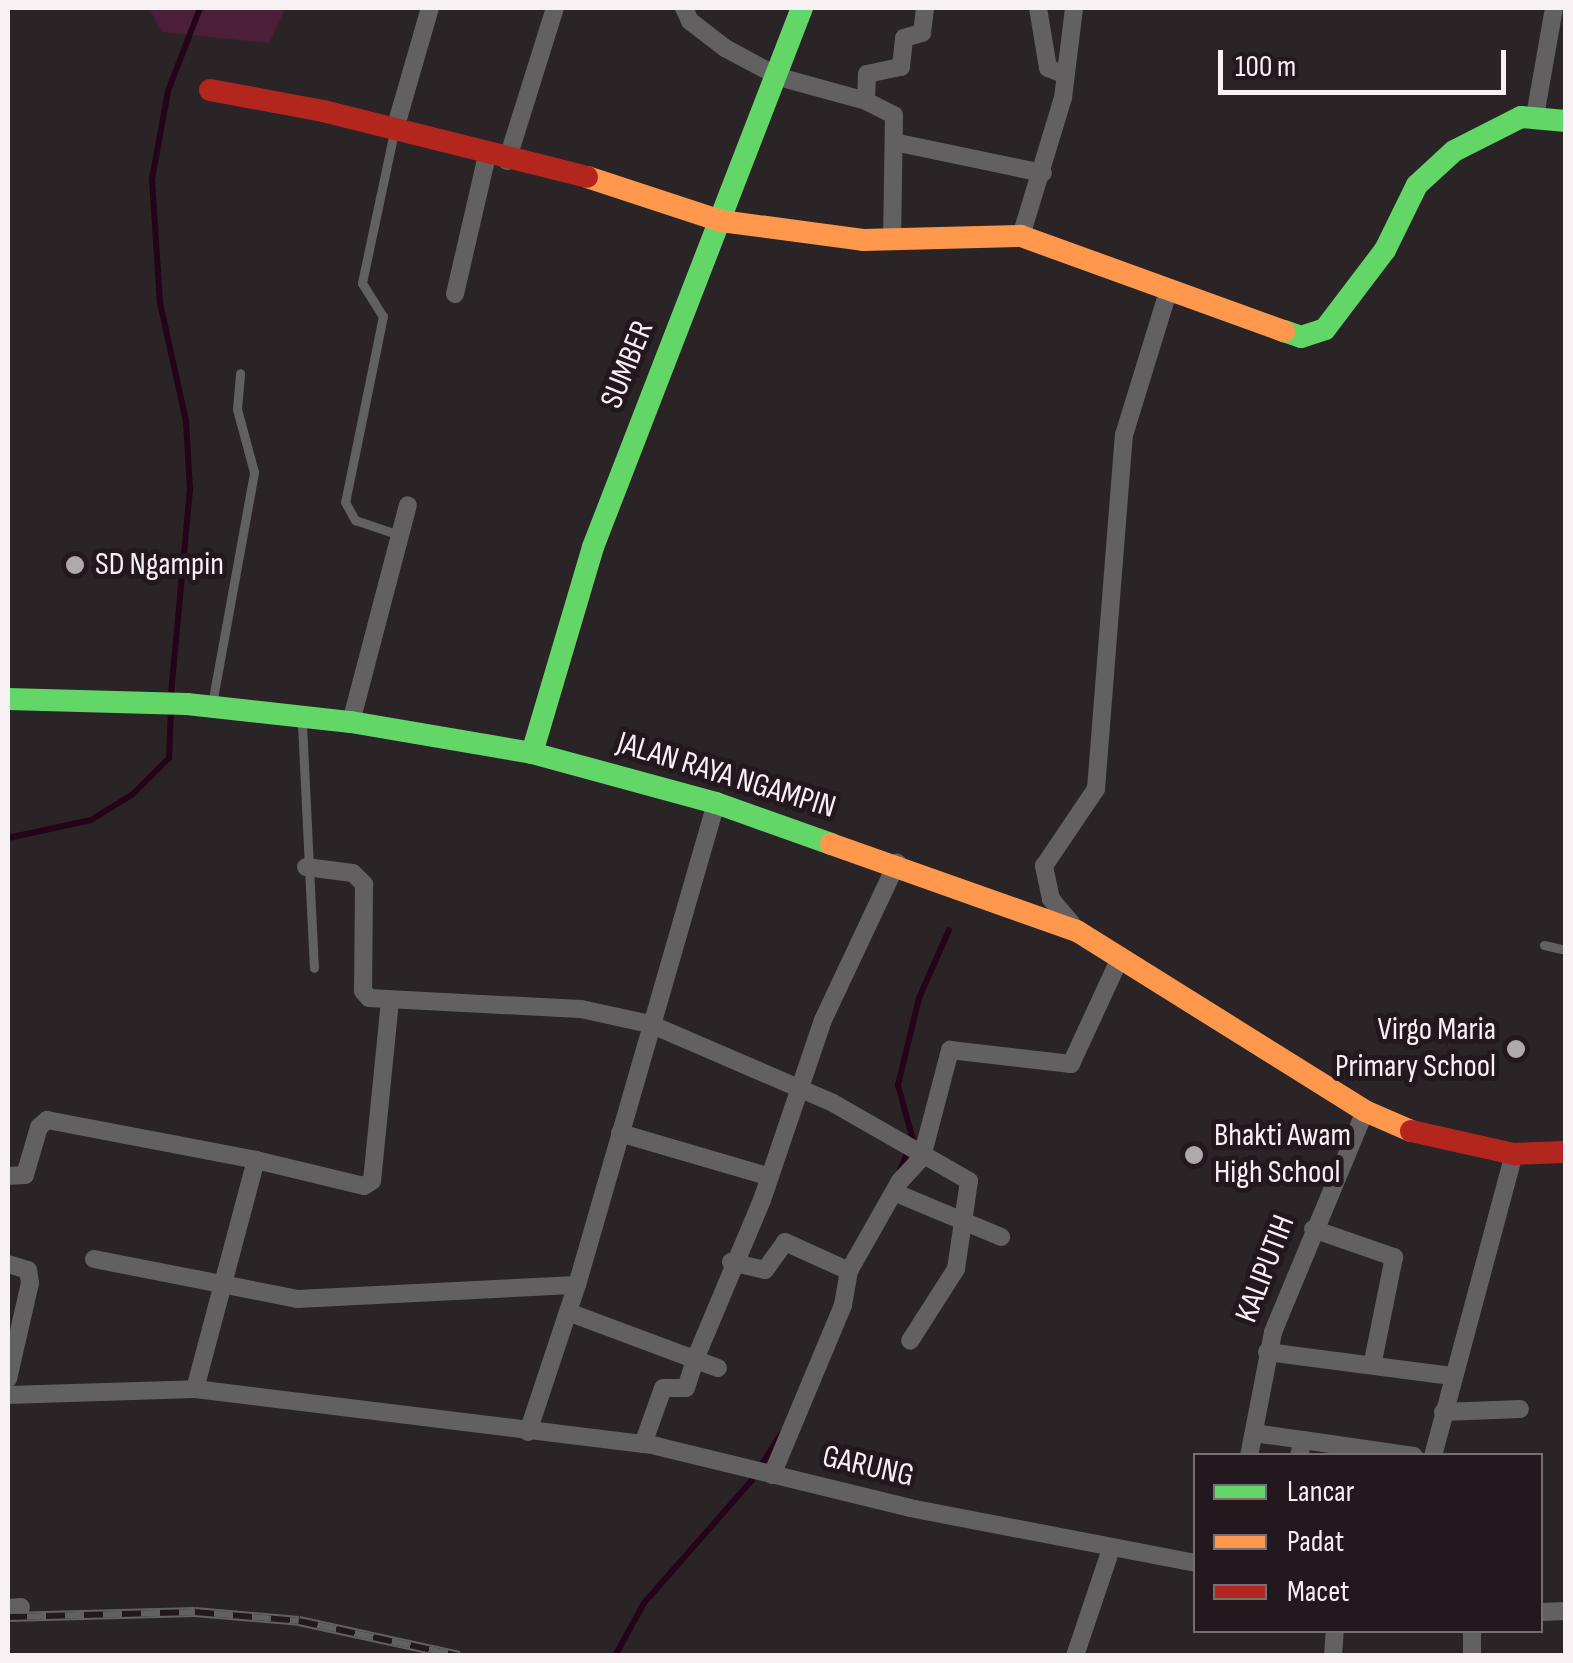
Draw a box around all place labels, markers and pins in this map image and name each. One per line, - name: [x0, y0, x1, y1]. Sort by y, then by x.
- place label: SD Ngampin: [95, 546, 224, 584]
- marker: SD Ngampin: [64, 554, 86, 576]
- place label: Virgo Maria Primary School: [1335, 1012, 1496, 1087]
- marker: Virgo Maria Primary School: [1505, 1038, 1527, 1060]
- place label: Bhakti Awam High School: [1214, 1118, 1351, 1193]
- marker: Bhakti Awam High School: [1183, 1144, 1205, 1166]

